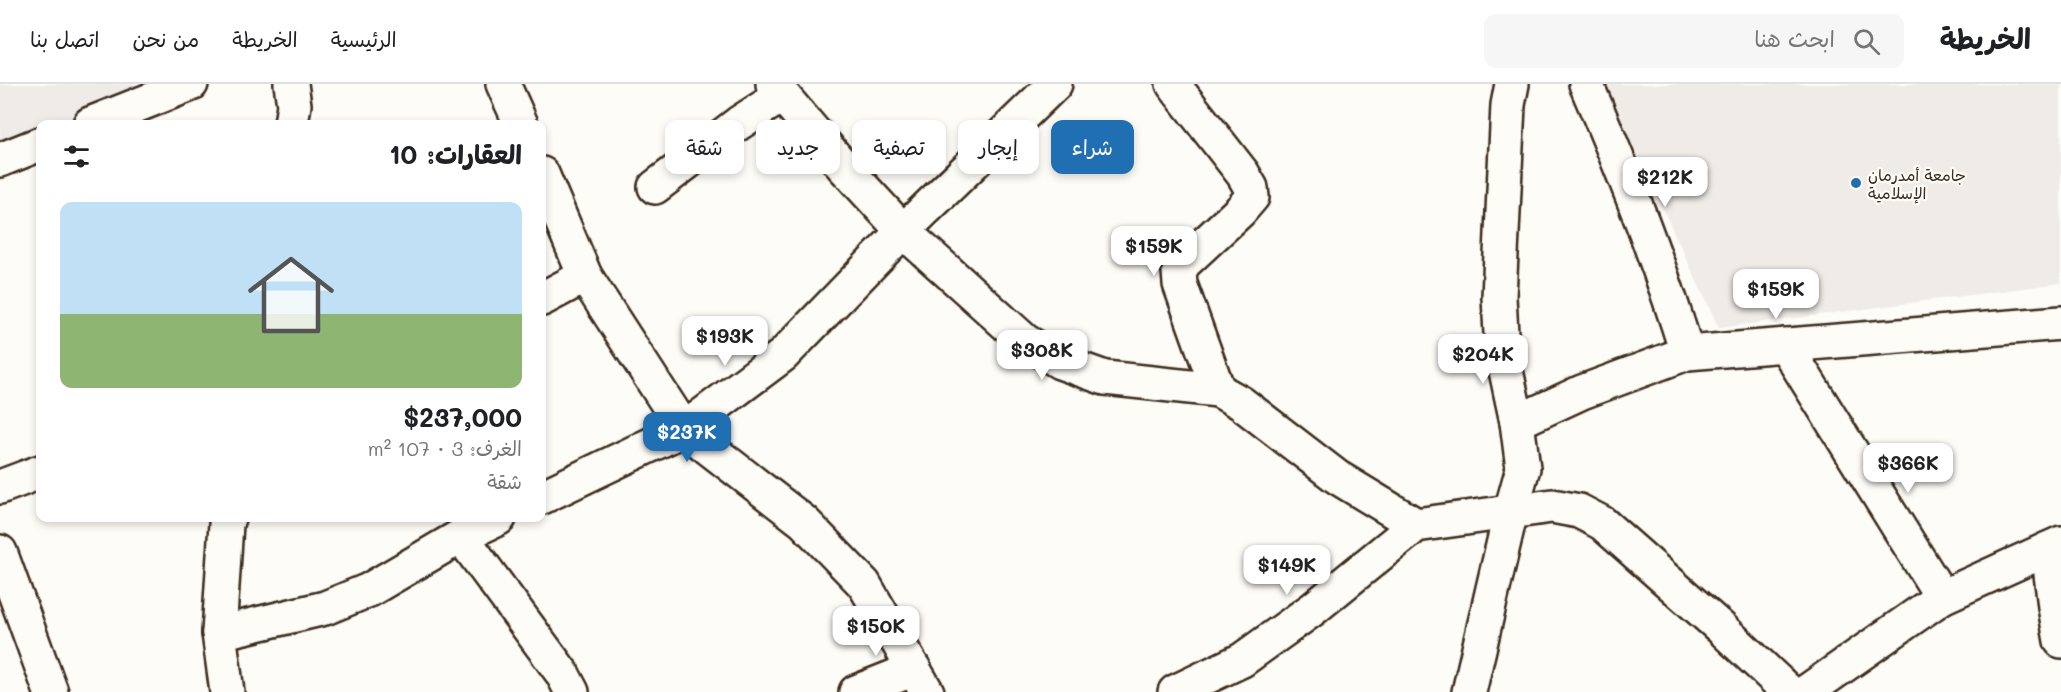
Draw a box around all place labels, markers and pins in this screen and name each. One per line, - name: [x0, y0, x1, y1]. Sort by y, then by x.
- pin: $212K: [1623, 157, 1707, 208]
- place label: جامعة أمدرمان الإسلامية: [1868, 164, 1966, 204]
- marker: جامعة أمدرمان الإسلامية: [1849, 176, 1863, 190]
- pin: $159K: [1112, 226, 1196, 277]
- pin: $159K: [1734, 269, 1818, 320]
- pin: $193K: [683, 316, 767, 367]
- pin: $308K: [1000, 330, 1084, 381]
- pin: $204K: [1441, 334, 1525, 385]
- pin: $237K: [645, 412, 729, 463]
- pin: $366K: [1866, 443, 1950, 494]
- pin: $149K: [1245, 545, 1329, 596]
- pin: $150K: [834, 606, 918, 657]

